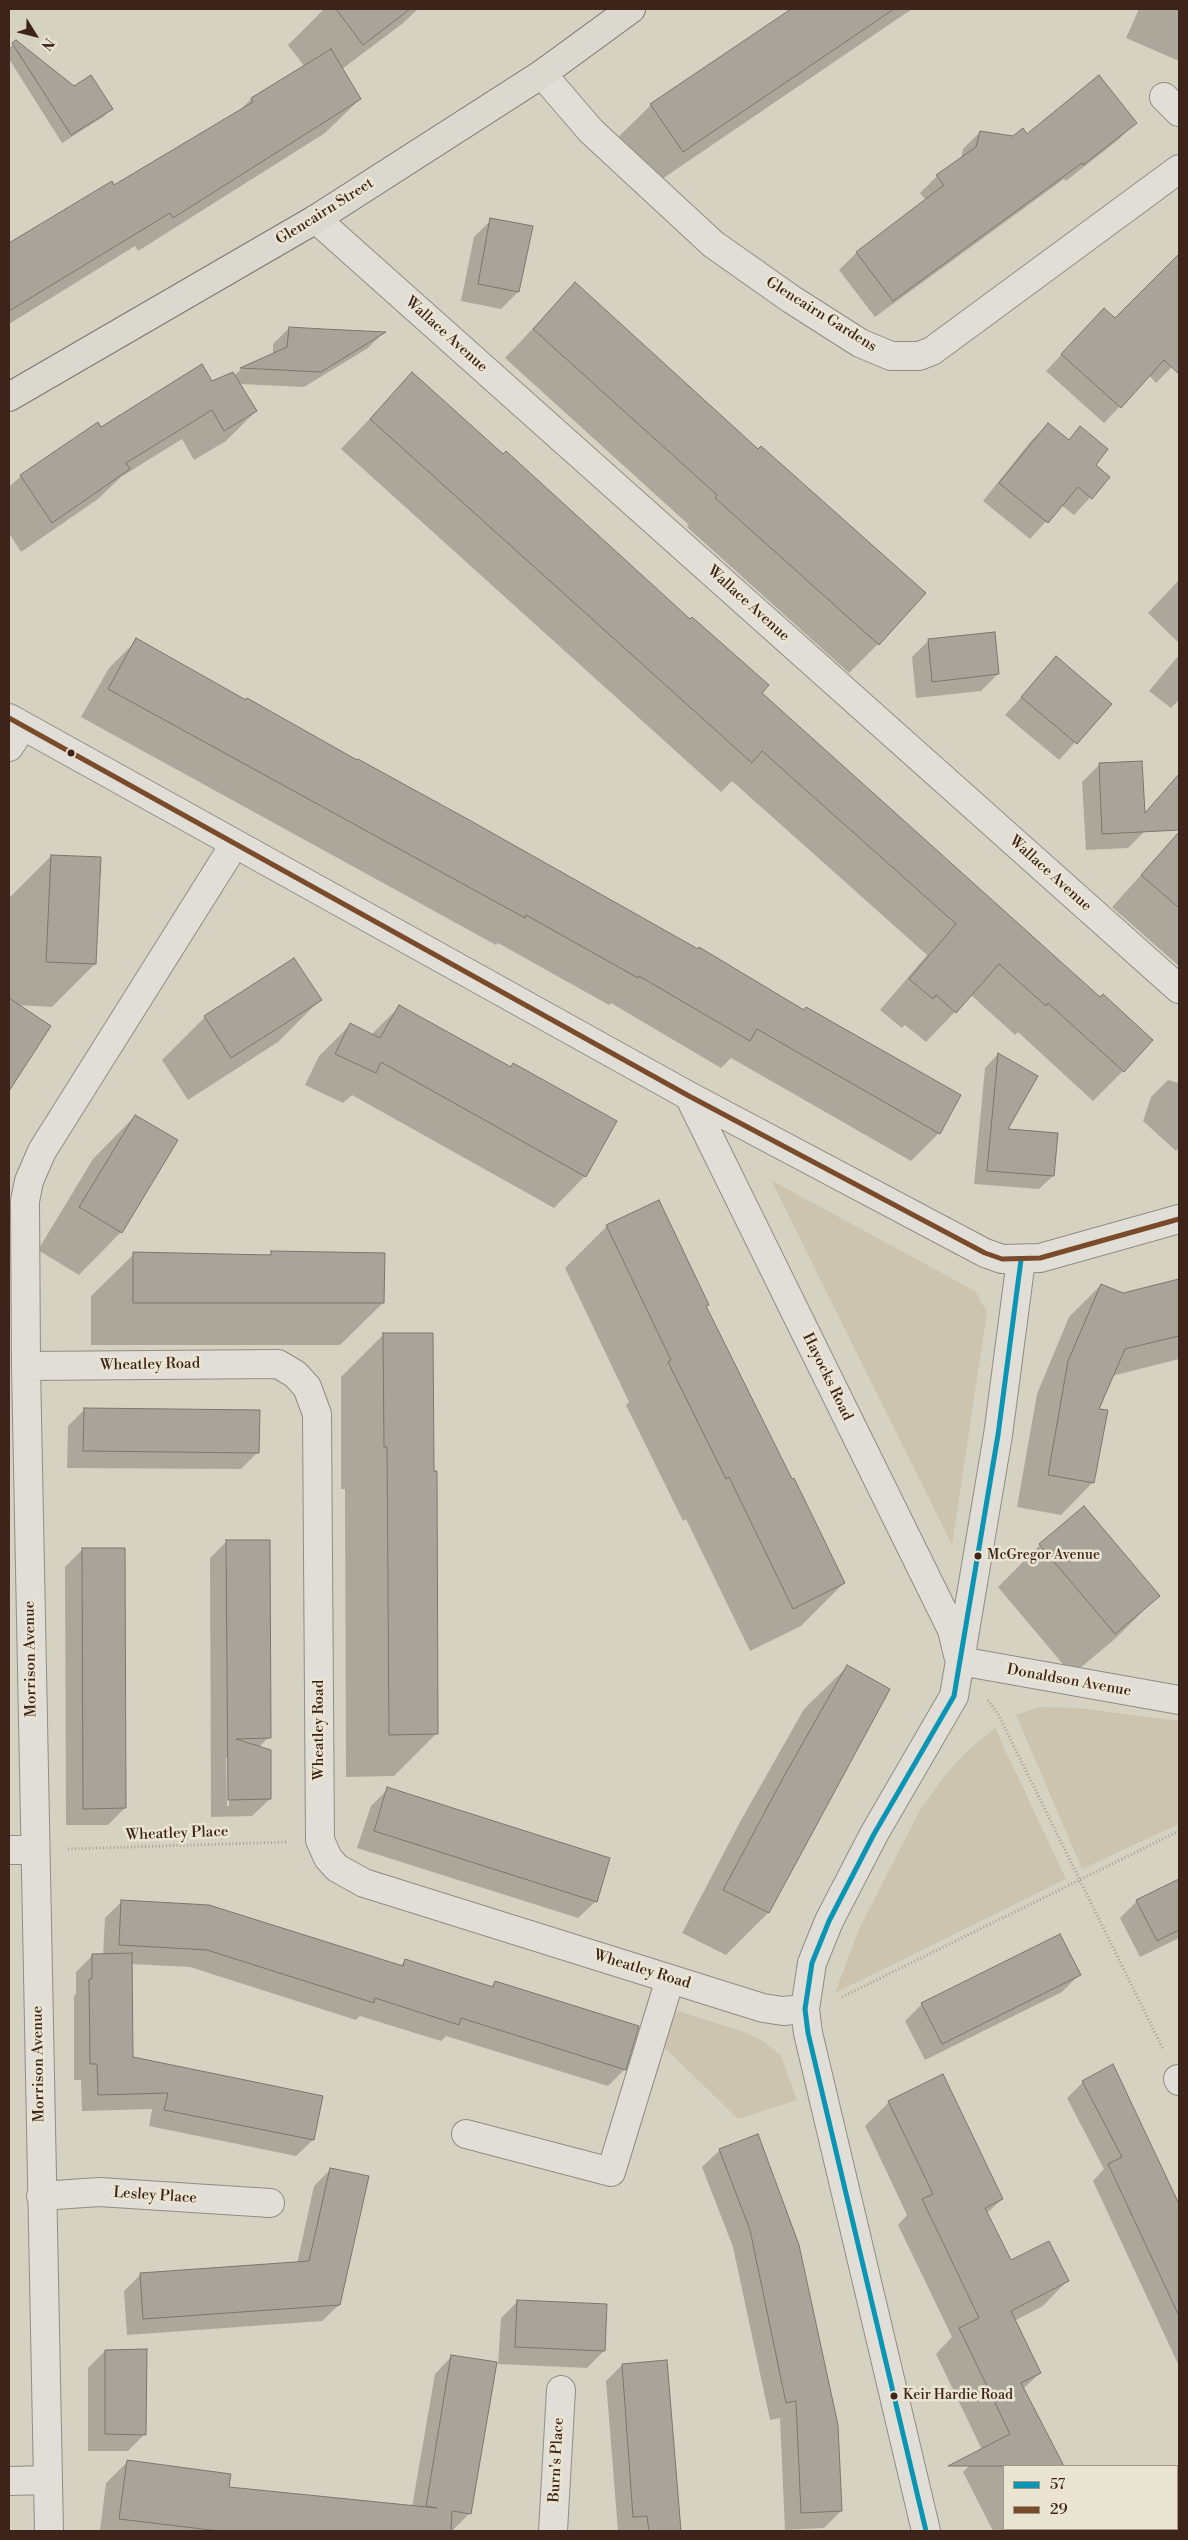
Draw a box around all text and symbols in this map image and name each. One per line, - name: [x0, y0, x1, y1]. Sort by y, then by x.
- north arrow: [10, 10, 60, 60]
- text: N: [37, 34, 58, 54]
- street label: Glencairn Street: [273, 175, 377, 249]
- street label: Glencairn Gardens: [762, 274, 880, 356]
- street label: Wallace Avenue: [401, 293, 491, 377]
- street label: Wallace Avenue: [703, 562, 793, 646]
- unlabelled marker: [66, 748, 76, 758]
- street label: Wallace Avenue: [1005, 832, 1095, 916]
- street label: Hayocks Road: [798, 1330, 856, 1424]
- street label: Wheatley Road: [100, 1355, 200, 1375]
- place label: McGregor Avenue: [987, 1548, 1100, 1564]
- marker: McGregor Avenue: [973, 1551, 983, 1561]
- street label: Morrison Avenue: [21, 1601, 41, 1717]
- street label: Donaldson Avenue: [1005, 1661, 1133, 1701]
- street label: Wheatley Road: [310, 1680, 328, 1780]
- street label: Wheatley Place: [125, 1823, 229, 1845]
- street label: Wheatley Road: [591, 1947, 693, 1993]
- street label: Morrison Avenue: [29, 2006, 49, 2122]
- street label: Lesley Place: [113, 2184, 197, 2208]
- place label: Keir Hardie Road: [903, 2388, 1013, 2404]
- marker: Keir Hardie Road: [889, 2391, 899, 2401]
- street label: Burn's Place: [546, 2417, 568, 2503]
- legend: [1003, 2465, 1178, 2530]
- text: 57: [1050, 2475, 1065, 2494]
- text: 29: [1050, 2500, 1068, 2519]

